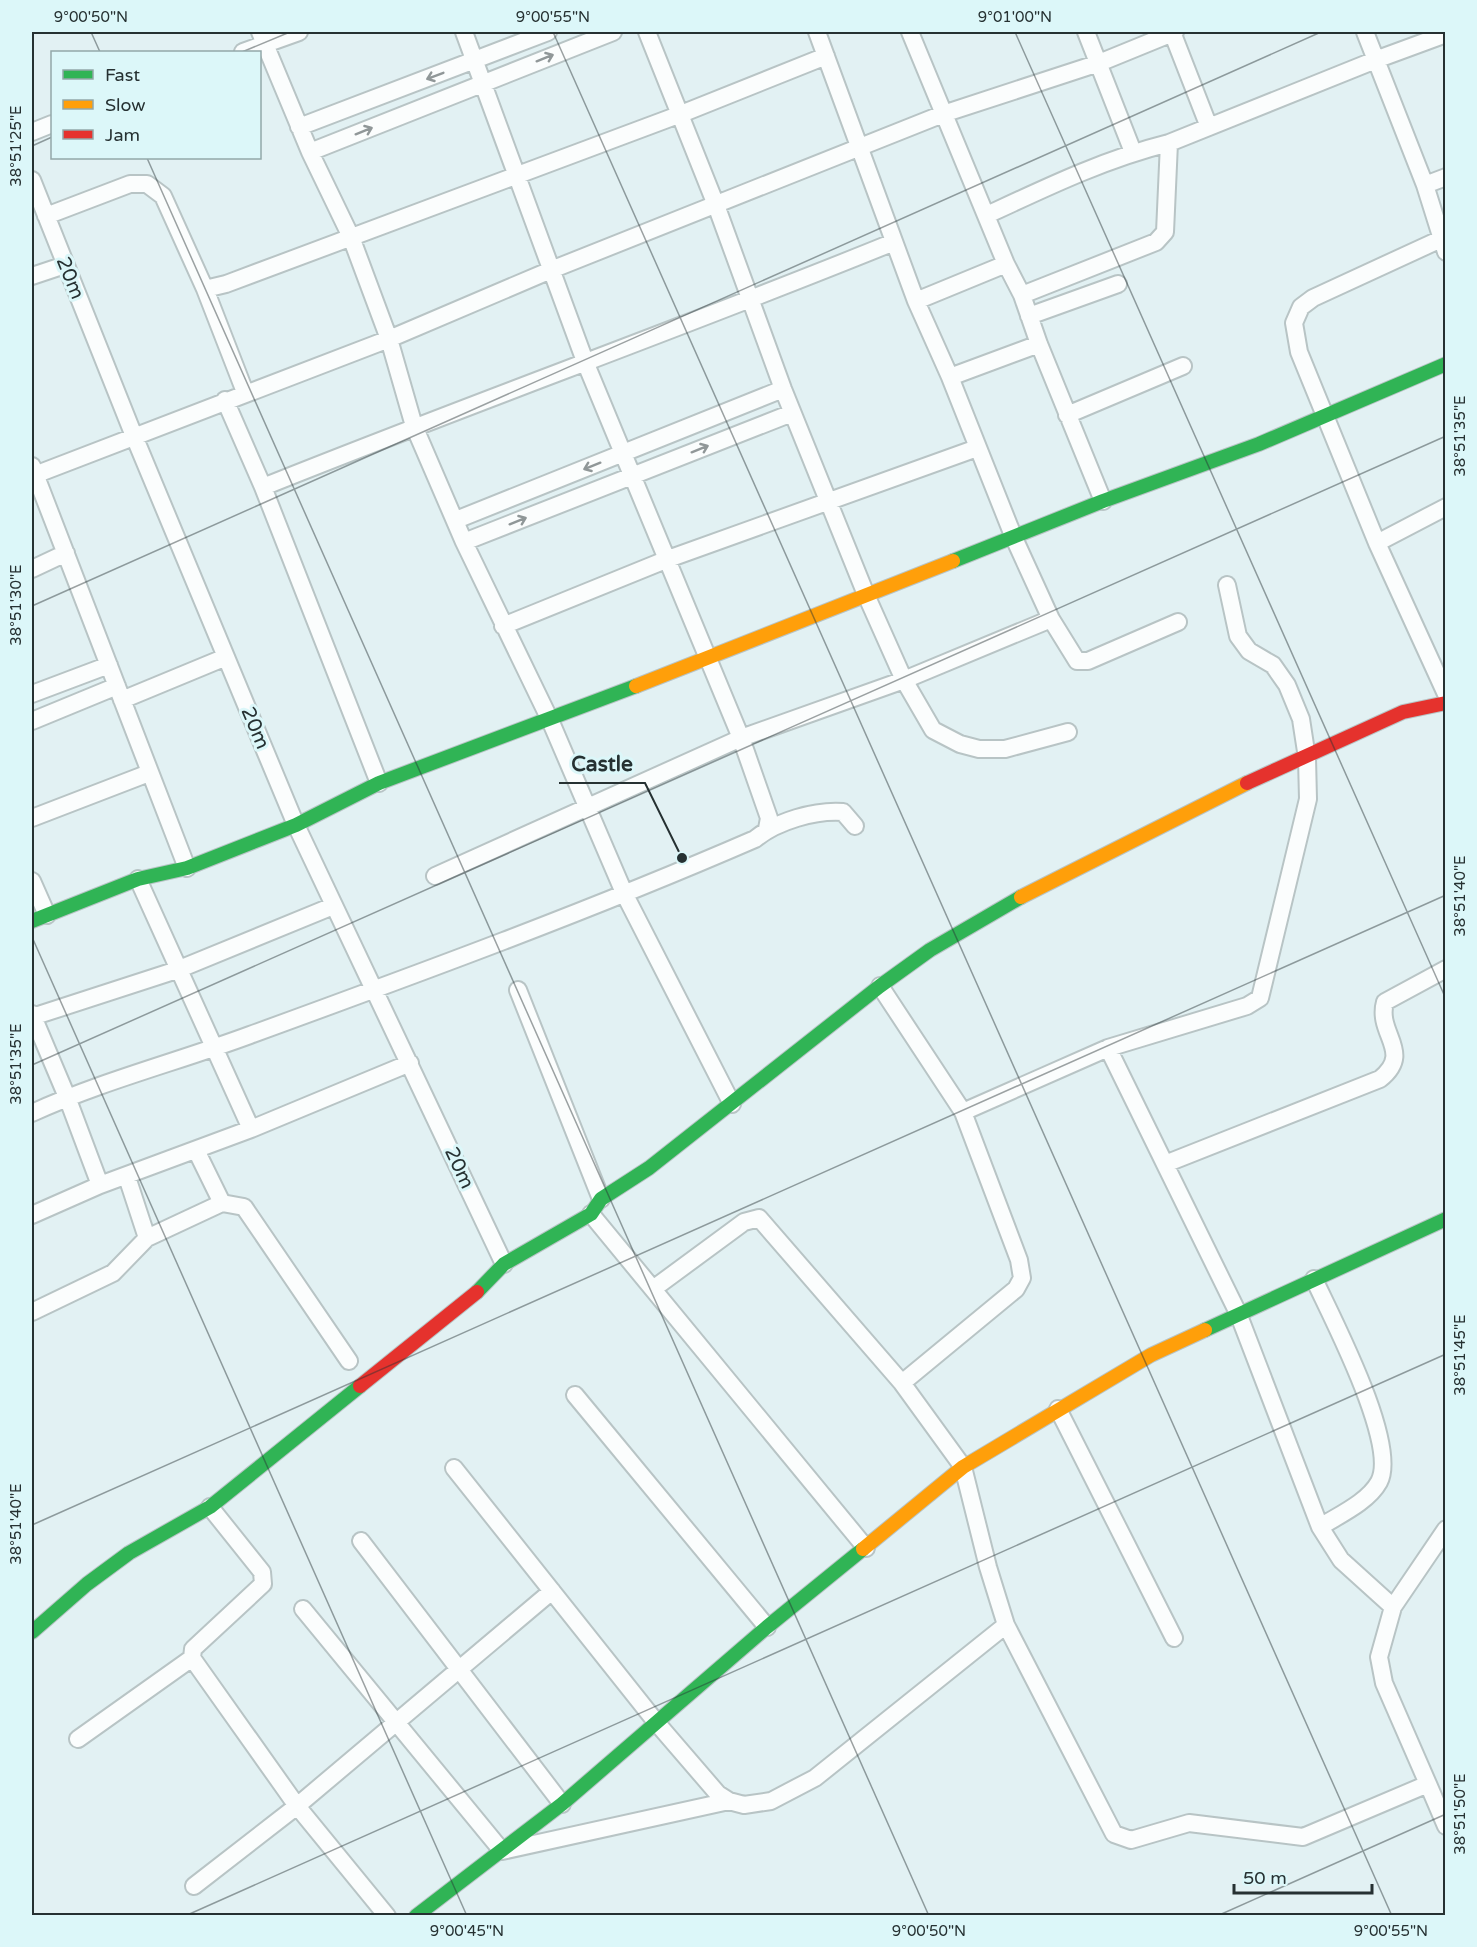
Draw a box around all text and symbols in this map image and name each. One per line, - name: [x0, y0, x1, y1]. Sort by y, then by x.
- text: 9°00'50"N: [54, 8, 128, 26]
- text: 9°00'55"N: [516, 8, 590, 26]
- text: 9°01'00"N: [978, 8, 1052, 26]
- legend: [51, 51, 261, 159]
- one-way arrow: [535, 52, 554, 63]
- text: Fast: [105, 64, 140, 86]
- one-way arrow: [426, 71, 445, 82]
- text: Slow: [105, 94, 146, 116]
- text: 38°51'25"E: [7, 105, 25, 187]
- text: Jam: [105, 124, 140, 146]
- one-way arrow: [354, 125, 373, 136]
- street label: 20m: [51, 253, 89, 303]
- text: 38°51'35"E: [1451, 395, 1469, 477]
- one-way arrow: [690, 443, 708, 454]
- one-way arrow: [583, 461, 602, 472]
- one-way arrow: [509, 515, 527, 526]
- text: 38°51'30"E: [7, 564, 25, 646]
- street label: 20m: [235, 703, 275, 753]
- callout: Castle: [559, 744, 645, 783]
- text: Castle: [571, 752, 633, 777]
- text: 38°51'40"E: [1451, 855, 1469, 937]
- text: 38°51'35"E: [7, 1023, 25, 1105]
- street label: 20m: [439, 1143, 479, 1193]
- text: 38°51'45"E: [1451, 1314, 1469, 1396]
- text: 38°51'40"E: [7, 1483, 25, 1565]
- text: 38°51'50"E: [1451, 1773, 1469, 1855]
- scale bar: [1234, 1857, 1372, 1895]
- text: 50 m: [1243, 1867, 1287, 1889]
- text: 9°00'45"N: [430, 1922, 504, 1940]
- text: 9°00'50"N: [892, 1922, 966, 1940]
- text: 9°00'55"N: [1354, 1922, 1428, 1940]

